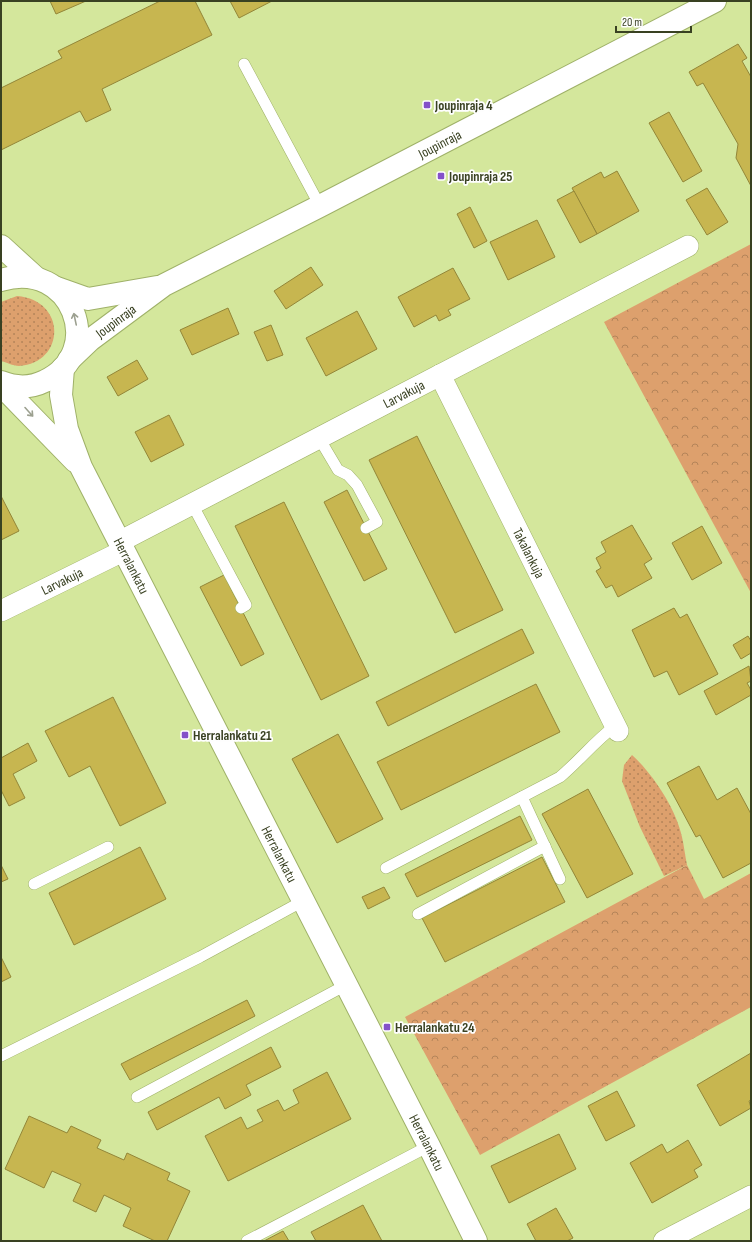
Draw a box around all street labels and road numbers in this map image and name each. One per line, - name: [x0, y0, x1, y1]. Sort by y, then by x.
- street label: Joupinraja: [415, 126, 464, 163]
- street label: Joupinraja: [92, 301, 140, 342]
- street label: Larvakuja: [380, 377, 428, 412]
- street label: Takalankuja: [509, 525, 548, 581]
- street label: Herralankatu: [110, 535, 153, 597]
- street label: Larvakuja: [39, 564, 86, 599]
- street label: Herralankatu: [257, 823, 300, 885]
- street label: Herralankatu: [405, 1112, 448, 1174]

